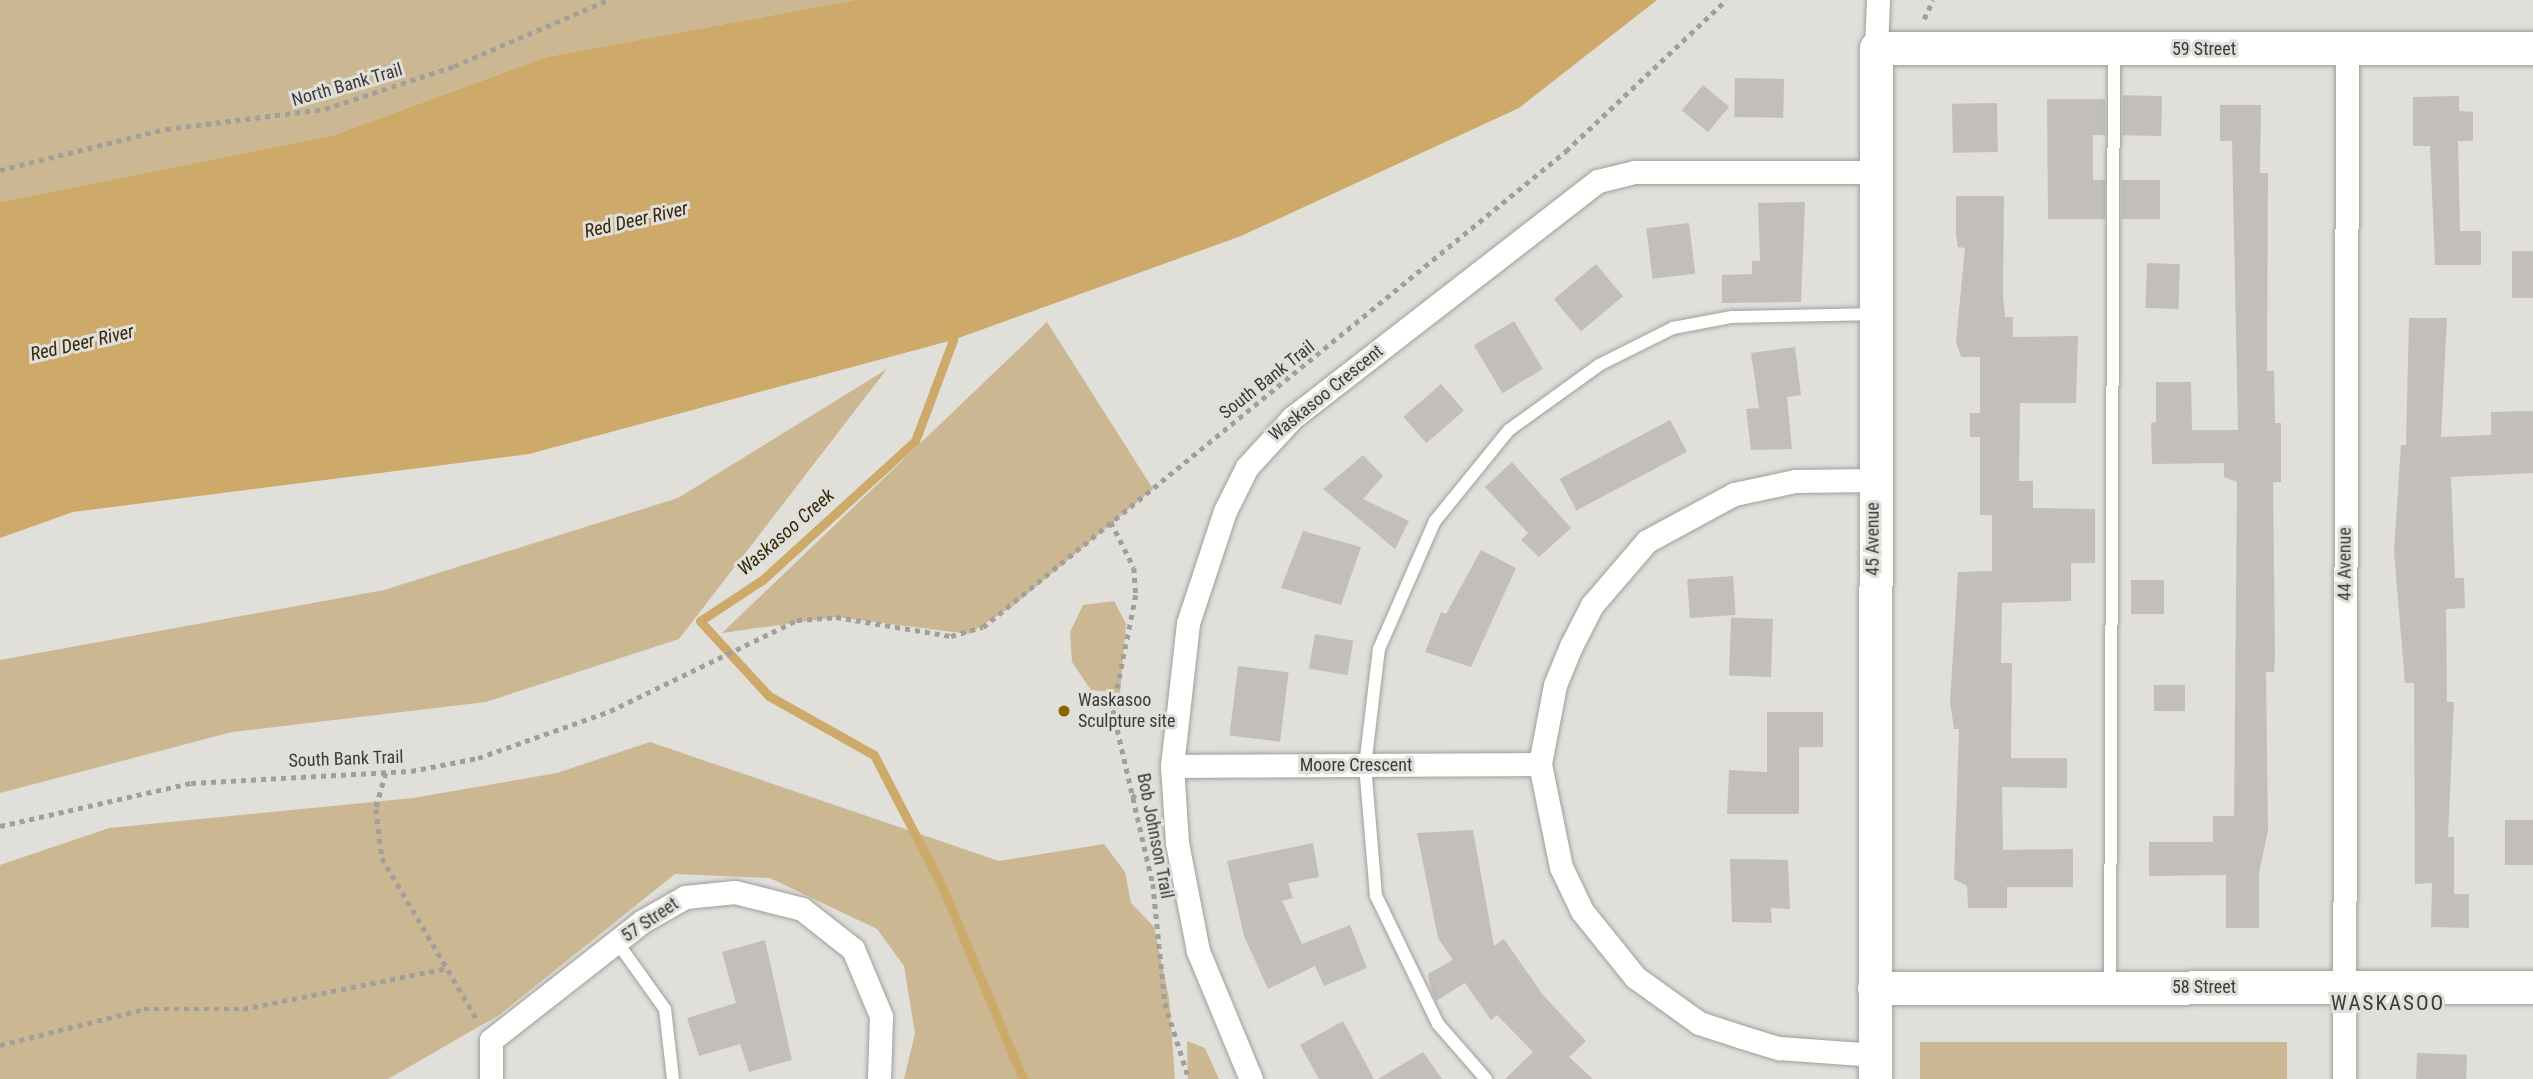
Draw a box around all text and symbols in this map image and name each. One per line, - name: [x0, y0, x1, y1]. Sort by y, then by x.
- street label: 59 Street: [2172, 38, 2236, 60]
- street label: North Bank Trail: [289, 59, 405, 111]
- water label: Red Deer River: [582, 197, 690, 243]
- water label: Red Deer River: [28, 320, 136, 366]
- street label: South Bank Trail: [1215, 336, 1319, 424]
- street label: Waskasoo Crescent: [1265, 340, 1387, 446]
- water label: Waskasoo Creek: [733, 484, 839, 580]
- street label: 45 Avenue: [1862, 502, 1884, 576]
- street label: 44 Avenue: [2334, 527, 2356, 601]
- place label: Waskasoo Sculpture site: [1078, 690, 1175, 732]
- marker: Waskasoo Sculpture site: [1056, 703, 1072, 719]
- street label: South Bank Trail: [288, 746, 404, 772]
- street label: Moore Crescent: [1300, 754, 1412, 776]
- street label: Bob Johnson Trail: [1132, 771, 1178, 901]
- street label: 57 Street: [617, 893, 683, 947]
- street label: 58 Street: [2172, 976, 2236, 998]
- district label: WASKASOO: [2332, 990, 2444, 1016]

